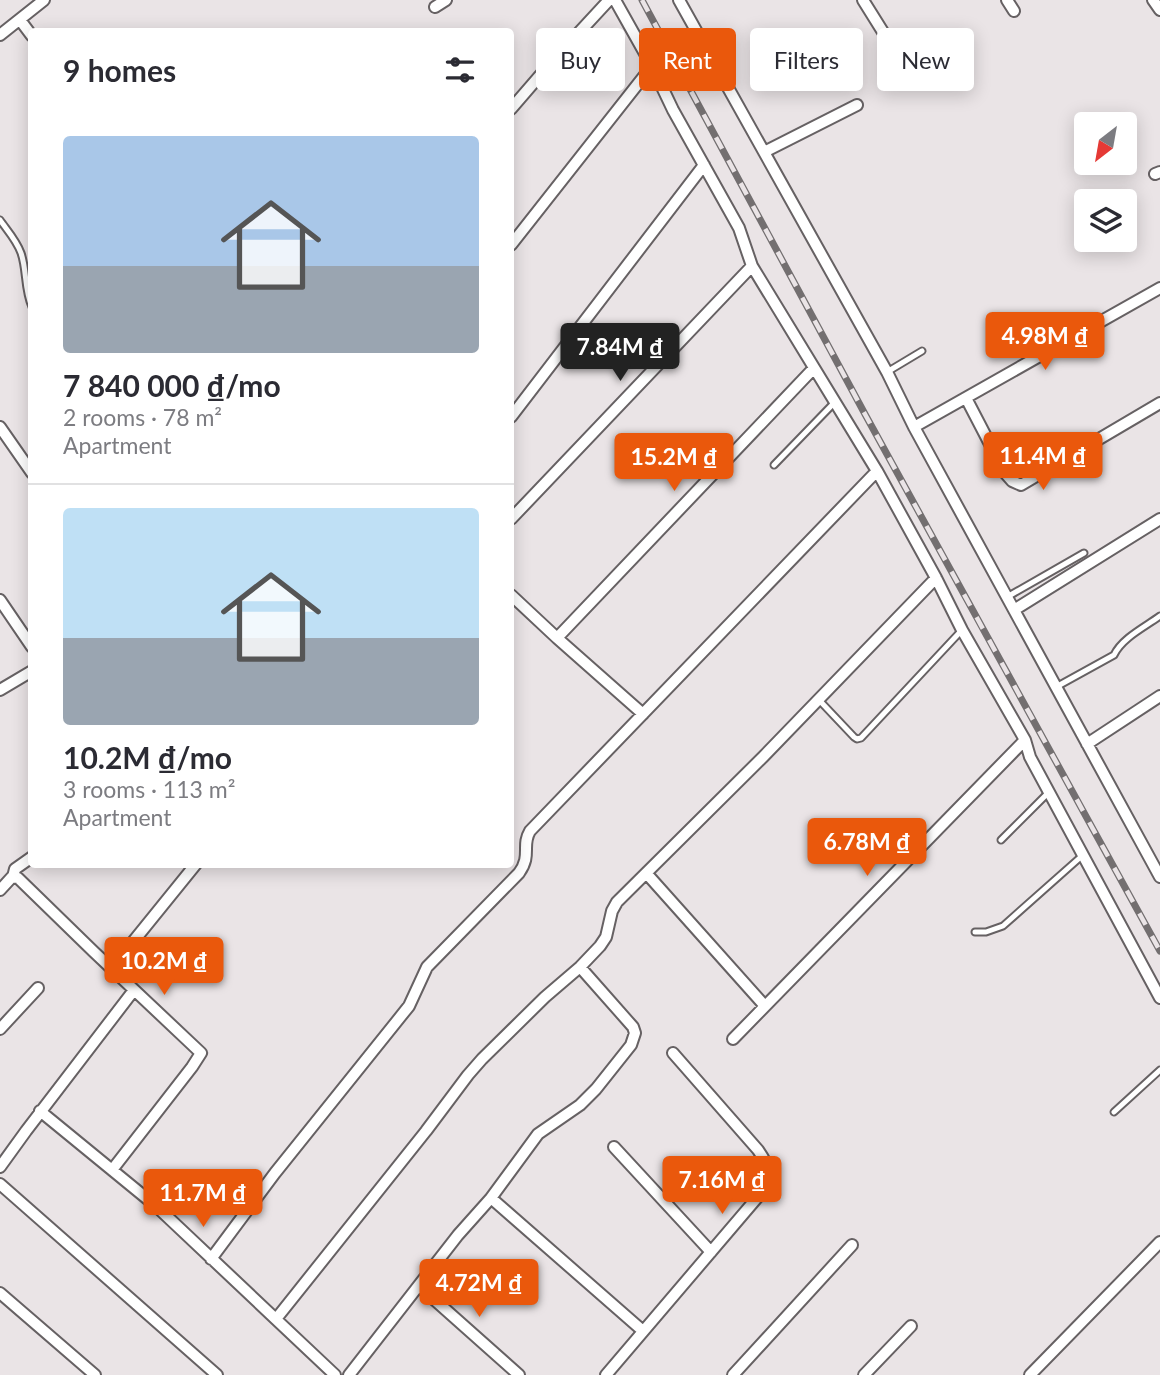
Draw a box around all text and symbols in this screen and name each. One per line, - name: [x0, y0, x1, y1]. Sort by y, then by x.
- chip: Buy: [536, 28, 625, 91]
- chip: Rent: [639, 28, 736, 91]
- chip: Filters: [750, 28, 863, 91]
- chip: New: [877, 28, 974, 91]
- icon: filters: [441, 51, 479, 89]
- text: 9 homes: [63, 52, 176, 88]
- north arrow: [1074, 112, 1138, 175]
- map controls: [1074, 112, 1137, 252]
- icon: home: [208, 182, 334, 308]
- button: layers: [1074, 189, 1137, 252]
- pin: 4.98M ₫: [980, 312, 1110, 372]
- text: 4.98M ₫: [1001, 321, 1089, 349]
- pin: 7.84M ₫: [555, 324, 685, 383]
- text: 7.84M ₫: [576, 332, 664, 360]
- text: 7 840 000 ₫/mo: [63, 367, 281, 403]
- text: 2 rooms · 78 m²: [63, 403, 222, 431]
- text: Apartment: [63, 431, 171, 459]
- pin: 11.4M ₫: [978, 433, 1108, 492]
- pin: 15.2M ₫: [609, 434, 739, 493]
- text: 11.4M ₫: [999, 441, 1087, 469]
- text: 15.2M ₫: [630, 442, 718, 470]
- icon: home: [208, 554, 334, 680]
- text: 10.2M ₫/mo: [63, 739, 232, 775]
- text: 3 rooms · 113 m²: [63, 775, 235, 803]
- text: Apartment: [63, 803, 171, 831]
- pin: 6.78M ₫: [802, 818, 932, 878]
- text: 6.78M ₫: [823, 827, 911, 855]
- pin: 10.2M ₫: [99, 937, 229, 997]
- text: 10.2M ₫: [120, 946, 208, 974]
- pin: 7.16M ₫: [657, 1156, 787, 1216]
- text: 7.16M ₫: [678, 1165, 766, 1193]
- pin: 11.7M ₫: [138, 1170, 268, 1229]
- text: 11.7M ₫: [159, 1178, 247, 1206]
- pin: 4.72M ₫: [414, 1260, 544, 1319]
- text: 4.72M ₫: [435, 1268, 523, 1296]

